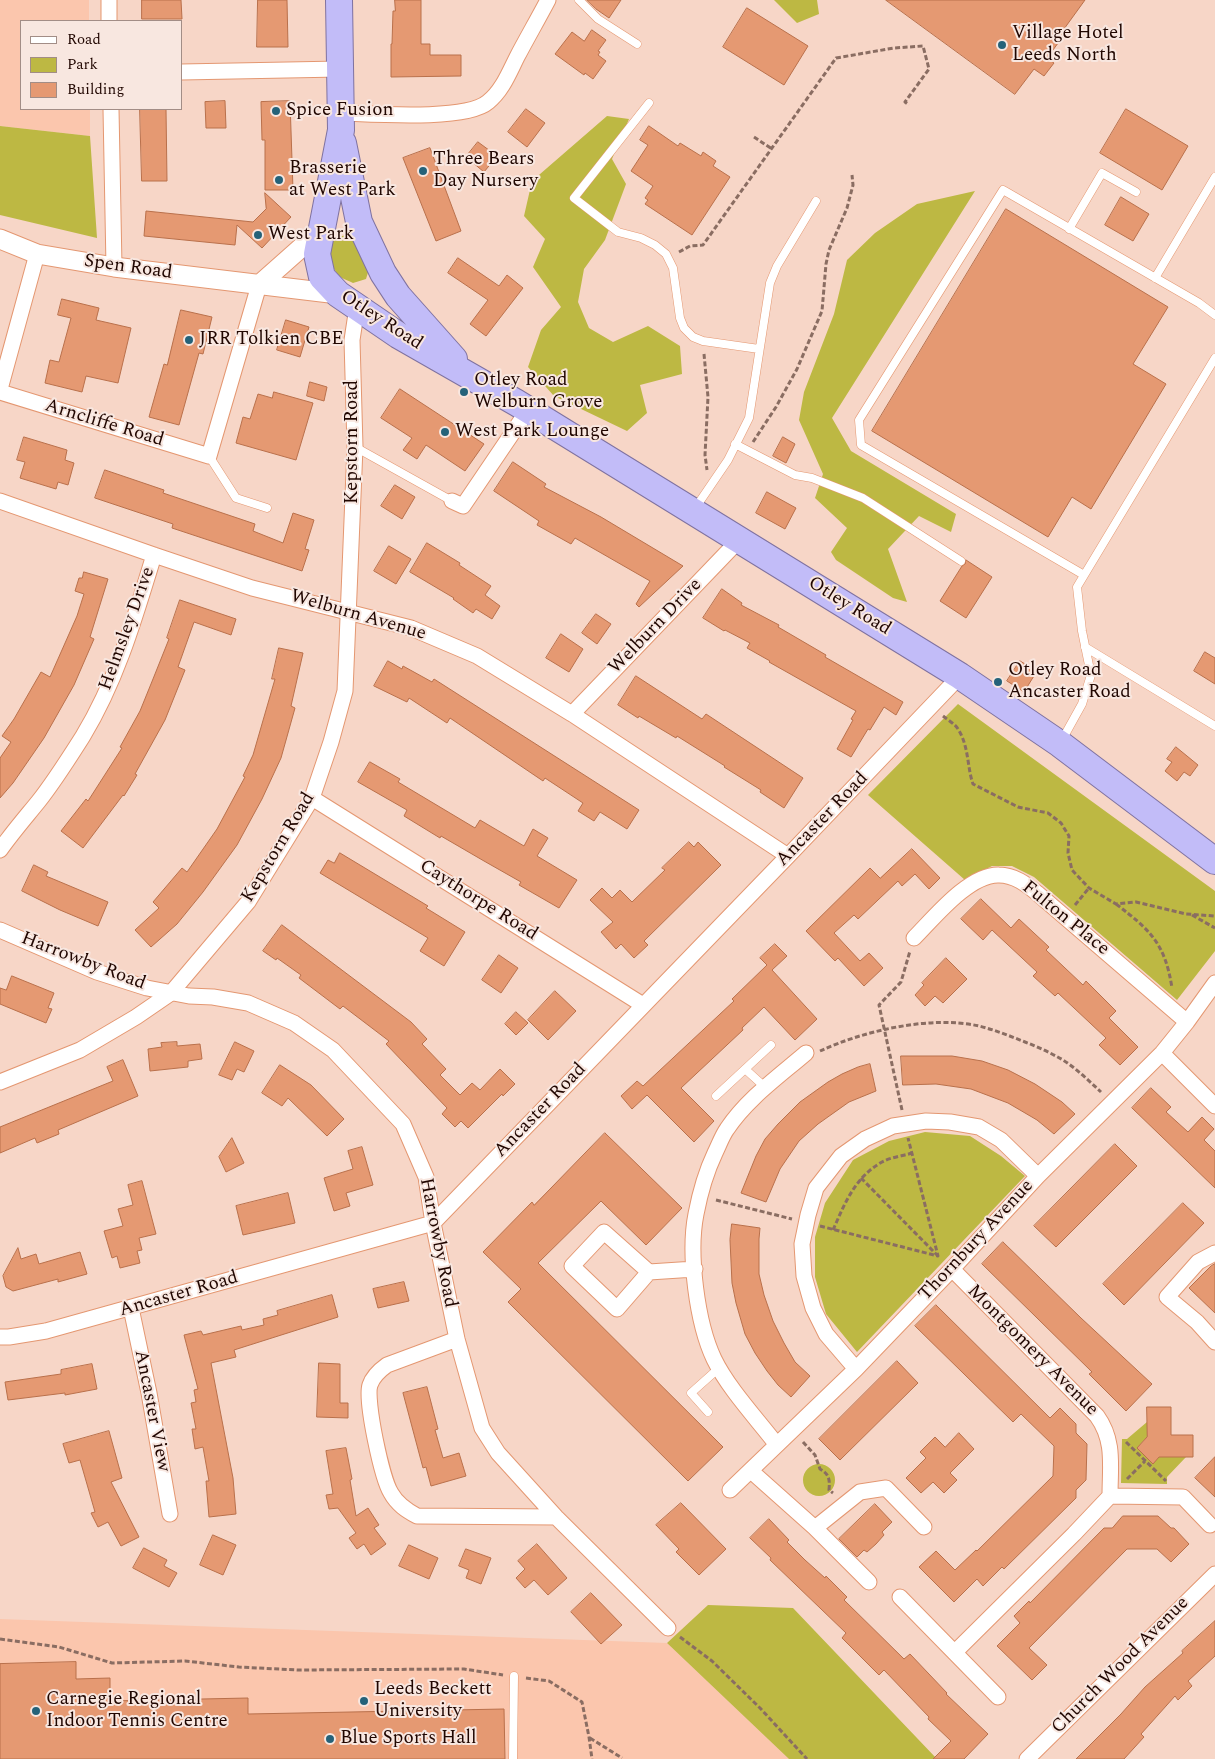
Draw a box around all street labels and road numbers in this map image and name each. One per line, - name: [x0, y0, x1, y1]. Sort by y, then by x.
- street label: Spen Road: [82, 251, 174, 285]
- street label: Otley Road: [336, 286, 426, 356]
- street label: Kepstorn Road: [342, 380, 364, 504]
- street label: Arncliffe Road: [42, 395, 166, 453]
- street label: Helmsley Drive: [95, 564, 161, 694]
- street label: Otley Road: [803, 573, 895, 641]
- street label: Welburn Drive: [605, 574, 707, 680]
- street label: Welburn Avenue: [287, 586, 429, 646]
- street label: Ancaster Road: [772, 768, 874, 872]
- street label: Kepstorn Road: [237, 789, 321, 907]
- street label: Caythorpe Road: [415, 855, 541, 947]
- street label: Fulton Place: [1017, 877, 1113, 961]
- street label: Harrowby Road: [17, 928, 149, 996]
- street label: Ancaster Road: [490, 1059, 592, 1163]
- street label: Thornbury Avenue: [915, 1175, 1039, 1307]
- street label: Harrowby Road: [413, 1176, 461, 1310]
- street label: Ancaster Road: [117, 1267, 241, 1323]
- street label: Montgomery Avenue: [962, 1281, 1102, 1421]
- street label: Ancaster View: [128, 1348, 174, 1474]
- street label: Church Wood Avenue: [1048, 1593, 1194, 1739]

